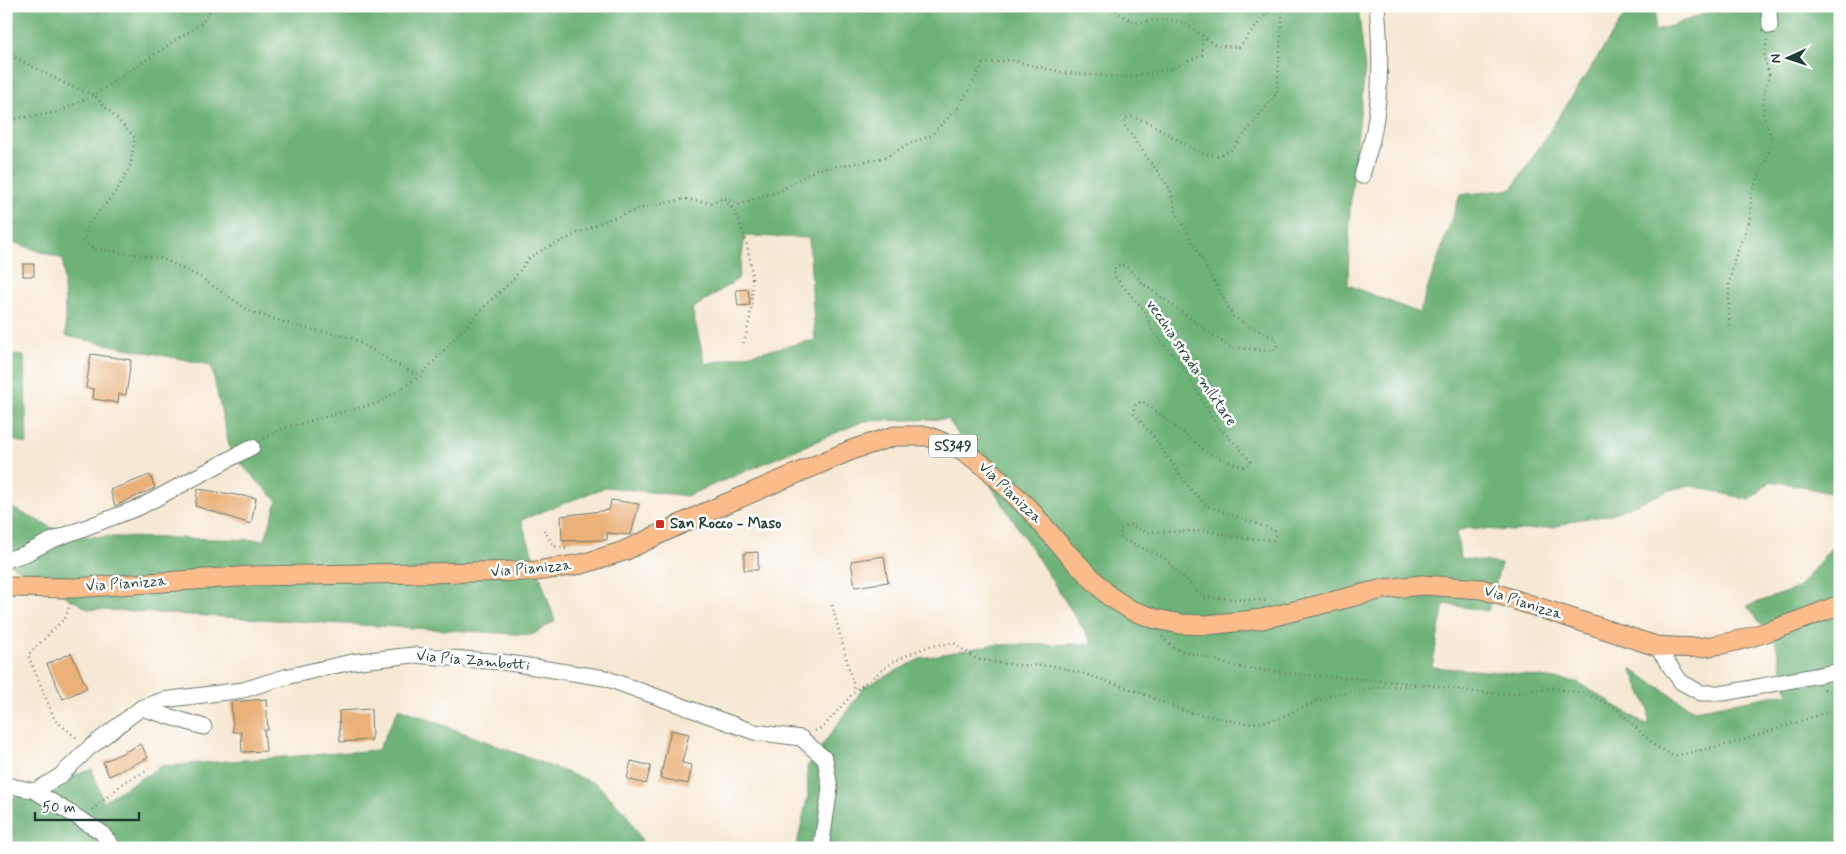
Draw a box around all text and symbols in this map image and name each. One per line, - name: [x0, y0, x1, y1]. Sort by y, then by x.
- north arrow: [1764, 32, 1814, 82]
- text: N: [1767, 53, 1785, 64]
- street label: vecchia strada militare: [1141, 296, 1241, 430]
- road number: SS349: [929, 434, 977, 458]
- street label: Via Pianizza: [974, 458, 1047, 529]
- place label: San Rocco - Maso: [670, 514, 781, 534]
- marker: San Rocco - Maso: [654, 518, 666, 530]
- street label: Via Pianizza: [490, 555, 573, 582]
- street label: Via Pianizza: [85, 571, 168, 597]
- street label: Via Pianizza: [1481, 581, 1566, 625]
- street label: Via Pia Zambotti: [415, 646, 531, 676]
- scale bar: [35, 789, 139, 821]
- text: 50 m: [42, 798, 76, 818]

